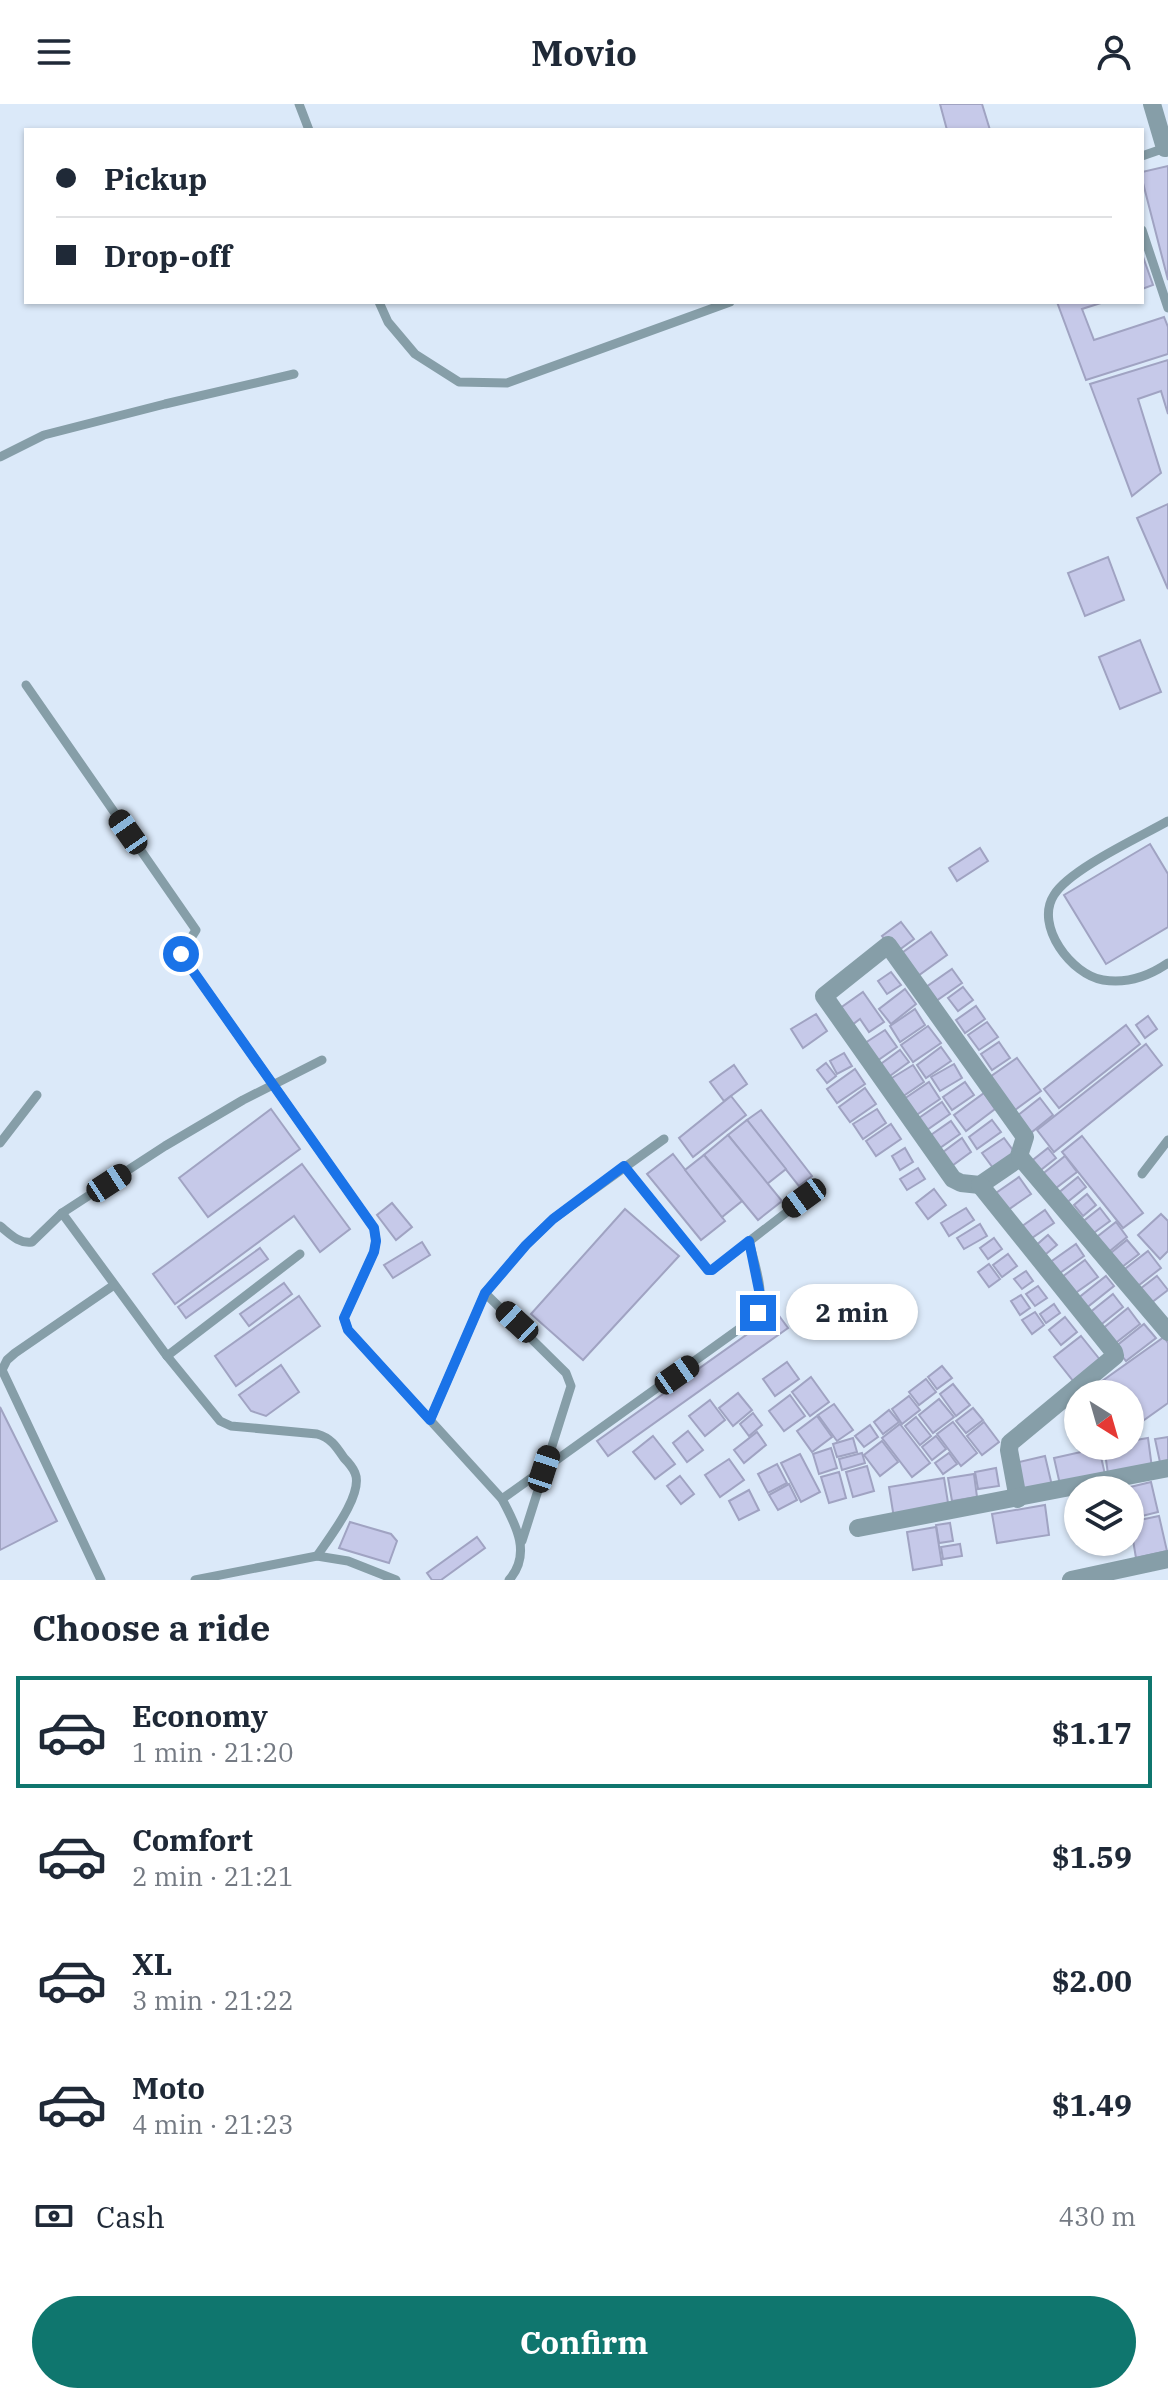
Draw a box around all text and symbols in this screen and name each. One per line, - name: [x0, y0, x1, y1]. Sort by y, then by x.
- text: Movio: [531, 29, 637, 76]
- icon: menu: [32, 30, 76, 74]
- icon: person: [1092, 30, 1136, 74]
- text: Pickup: [104, 159, 207, 198]
- text: Drop-off: [104, 236, 232, 275]
- car: [104, 805, 152, 859]
- route start: [163, 936, 199, 972]
- car: [82, 1160, 136, 1206]
- car: [778, 1174, 830, 1222]
- callout: 2 min: [786, 1285, 918, 1341]
- route end: [740, 1295, 776, 1331]
- text: 2 min: [816, 1295, 888, 1329]
- car: [491, 1297, 543, 1347]
- car: [650, 1351, 704, 1399]
- north arrow: [1064, 1380, 1144, 1460]
- map controls: [1064, 1380, 1144, 1556]
- car: [525, 1442, 563, 1496]
- button: layers: [1064, 1476, 1144, 1556]
- text: Choose a ride: [32, 1604, 271, 1651]
- icon: car: [36, 1696, 108, 1768]
- text: Economy: [132, 1696, 268, 1735]
- text: $1.17: [1052, 1713, 1132, 1752]
- text: 1 min · 21:20: [132, 1735, 294, 1769]
- icon: car: [36, 1820, 108, 1892]
- text: Comfort: [132, 1820, 253, 1859]
- text: $1.59: [1052, 1837, 1132, 1876]
- text: 2 min · 21:21: [132, 1859, 294, 1893]
- icon: car: [36, 1944, 108, 2016]
- text: XL: [132, 1944, 172, 1983]
- text: $2.00: [1052, 1961, 1132, 2000]
- text: 3 min · 21:22: [132, 1983, 294, 2017]
- icon: car: [36, 2068, 108, 2140]
- text: Moto: [132, 2068, 205, 2107]
- text: $1.49: [1052, 2085, 1132, 2124]
- text: 4 min · 21:23: [132, 2107, 294, 2141]
- icon: cash: [32, 2194, 76, 2238]
- text: Cash: [96, 2197, 165, 2236]
- text: 430 m: [1058, 2199, 1136, 2233]
- button: Confirm: [32, 2296, 1136, 2388]

